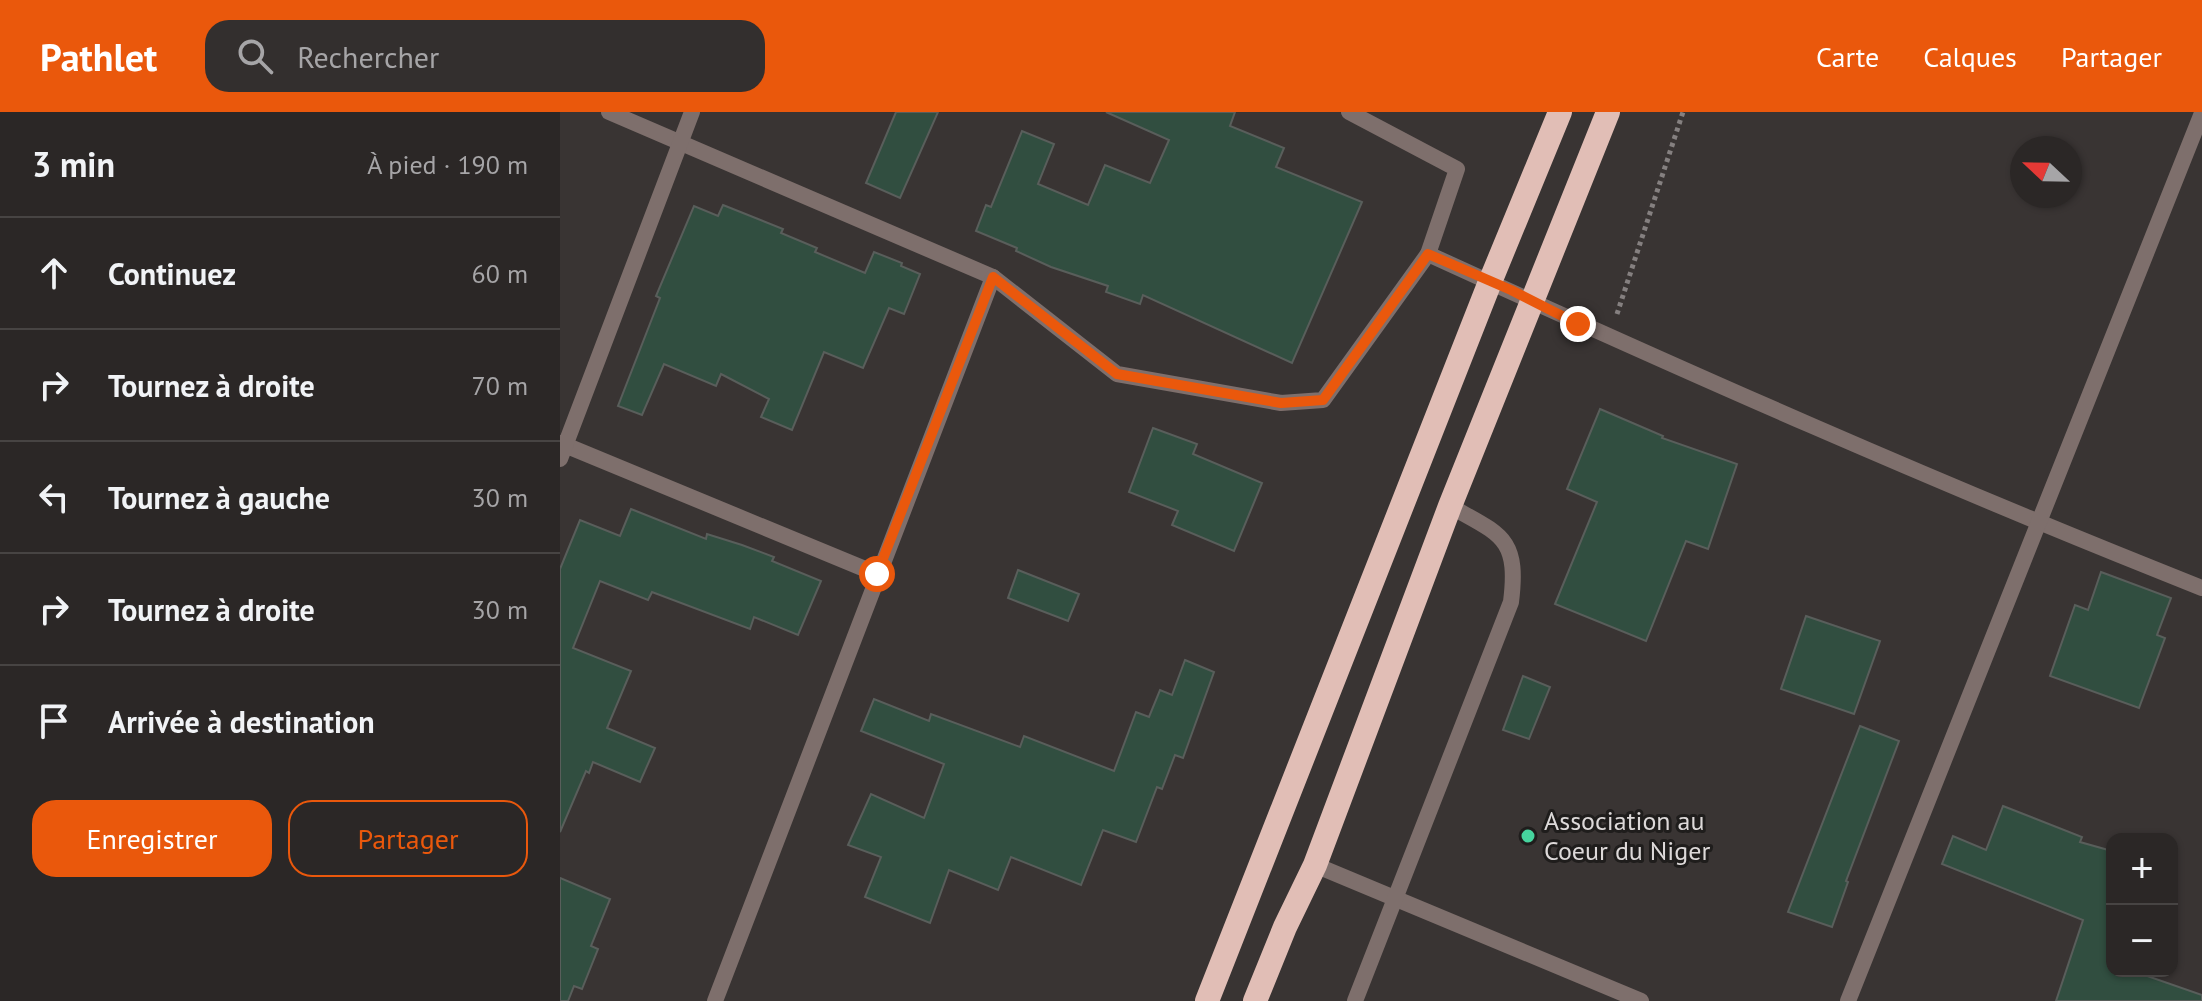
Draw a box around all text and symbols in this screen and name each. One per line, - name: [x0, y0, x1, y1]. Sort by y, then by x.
- search box: [205, 20, 765, 92]
- text: Pathlet: [40, 32, 157, 81]
- icon: search: [233, 34, 277, 78]
- text: Rechercher: [297, 37, 439, 76]
- text: Carte: [1816, 38, 1879, 75]
- text: Calques: [1923, 38, 2017, 75]
- text: Partager: [2061, 38, 2162, 75]
- north arrow: [2010, 136, 2082, 208]
- text: 3 min: [32, 142, 115, 186]
- text: À pied · 190 m: [367, 148, 528, 181]
- icon: ahead: [32, 251, 76, 295]
- text: Continuez: [108, 254, 236, 293]
- text: 60 m: [472, 257, 528, 290]
- route end: [1560, 306, 1596, 342]
- icon: right: [32, 363, 76, 407]
- text: Tournez à droite: [108, 366, 315, 405]
- text: 70 m: [472, 369, 528, 402]
- icon: left: [32, 475, 76, 519]
- text: Tournez à gauche: [108, 478, 330, 517]
- text: 30 m: [472, 481, 528, 514]
- route start: [859, 556, 895, 592]
- icon: right: [32, 587, 76, 631]
- text: Tournez à droite: [108, 590, 315, 629]
- text: 30 m: [472, 593, 528, 626]
- icon: arrive: [32, 699, 76, 743]
- text: Arrivée à destination: [108, 702, 375, 741]
- button: Enregistrer: [32, 800, 272, 877]
- button: Partager: [288, 800, 528, 877]
- place label: Association au Coeur du Niger: [1544, 804, 1710, 867]
- marker: Association au Coeur du Niger: [1519, 827, 1537, 845]
- map controls: [2106, 833, 2178, 977]
- button: +: [2106, 833, 2178, 905]
- button: −: [2106, 905, 2178, 977]

